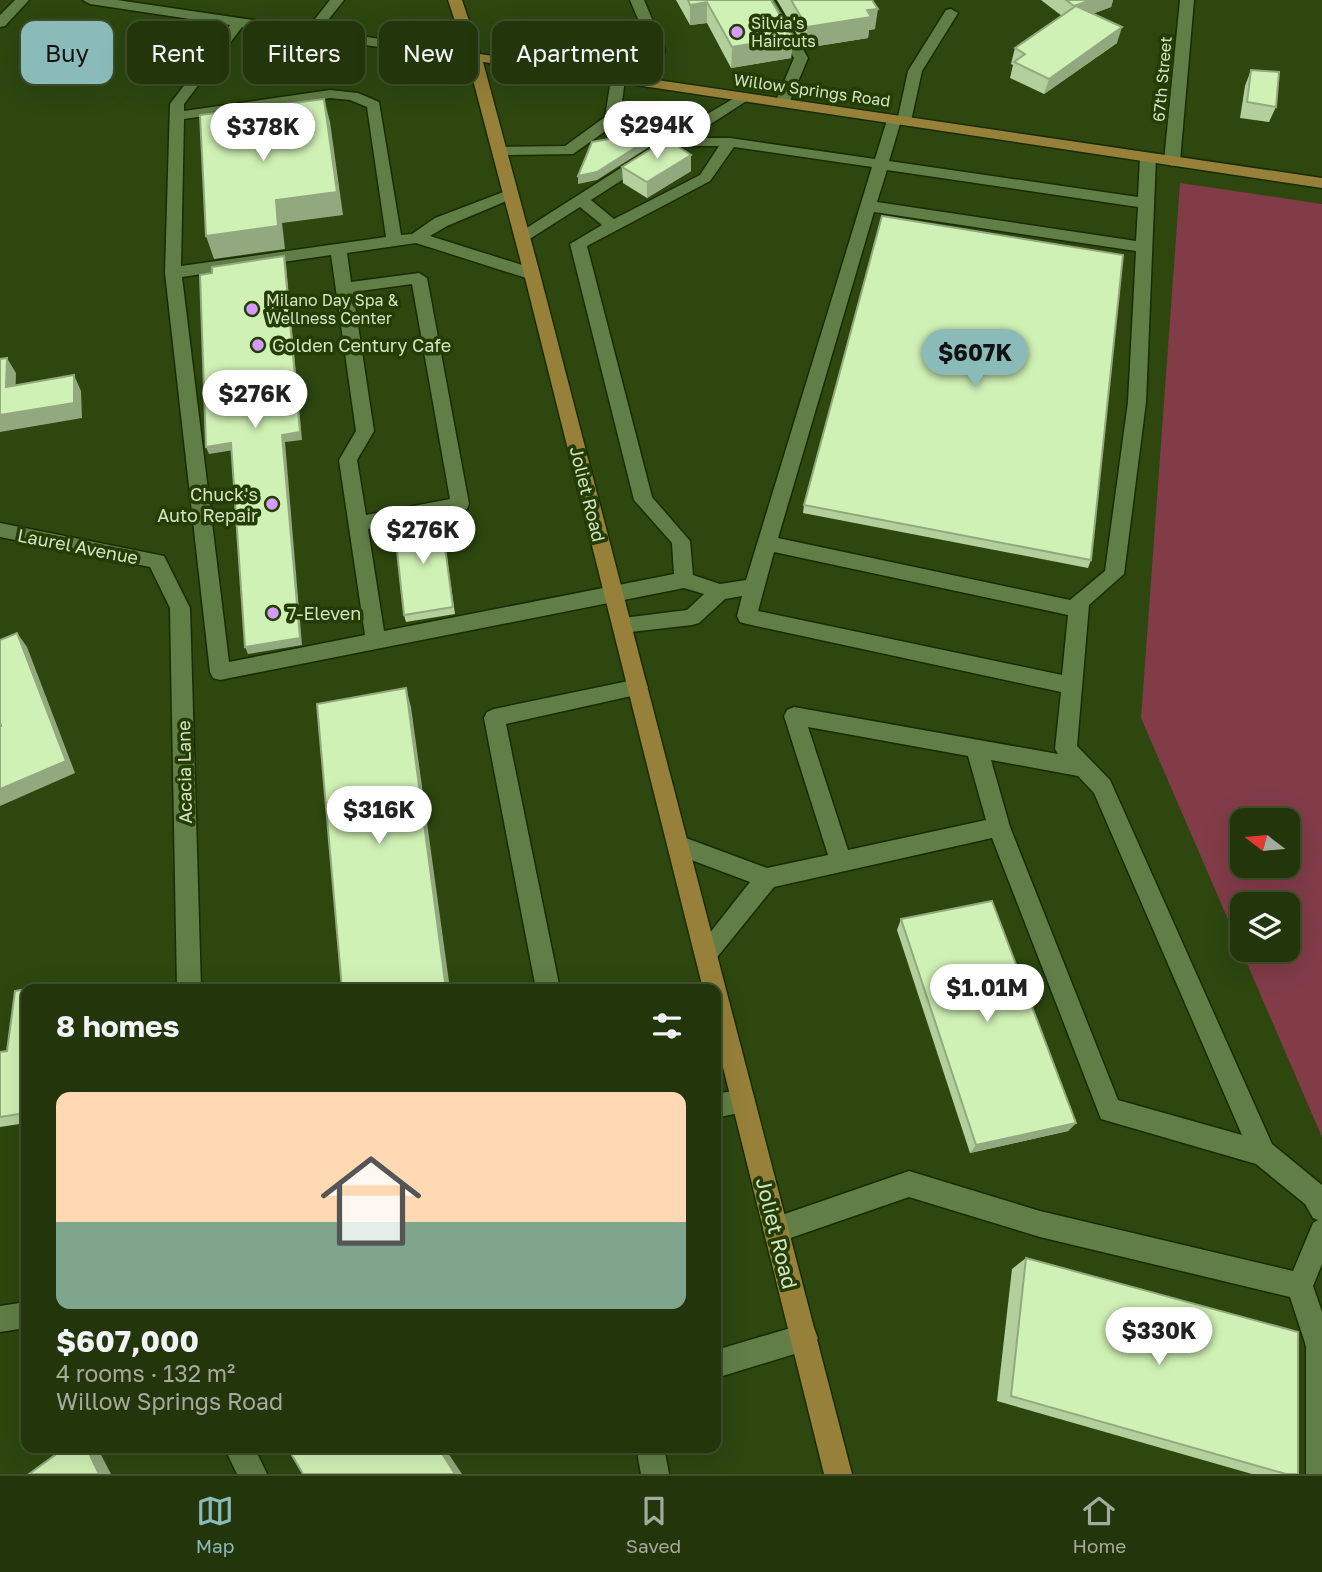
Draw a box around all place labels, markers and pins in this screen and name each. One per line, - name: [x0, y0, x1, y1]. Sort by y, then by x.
- place label: Silvia's Haircuts: [751, 13, 816, 51]
- marker: Silvia's Haircuts: [729, 24, 745, 40]
- pin: $294K: [608, 102, 706, 161]
- pin: $378K: [214, 104, 312, 163]
- place label: Milano Day Spa & Wellness Center: [266, 290, 399, 328]
- marker: Milano Day Spa & Wellness Center: [244, 301, 260, 317]
- pin: $607K: [926, 330, 1024, 389]
- place label: Golden Century Cafe: [272, 334, 451, 356]
- marker: Golden Century Cafe: [250, 337, 266, 353]
- pin: $276K: [206, 370, 304, 430]
- place label: Chuck's Auto Repair: [157, 483, 258, 526]
- marker: Chuck's Auto Repair: [264, 496, 280, 512]
- pin: $276K: [374, 506, 472, 566]
- place label: 7-Eleven: [287, 602, 361, 624]
- marker: 7-Eleven: [265, 605, 281, 621]
- pin: $316K: [330, 786, 428, 846]
- pin: $1.01M: [930, 964, 1044, 1024]
- pin: $330K: [1110, 1308, 1208, 1367]

